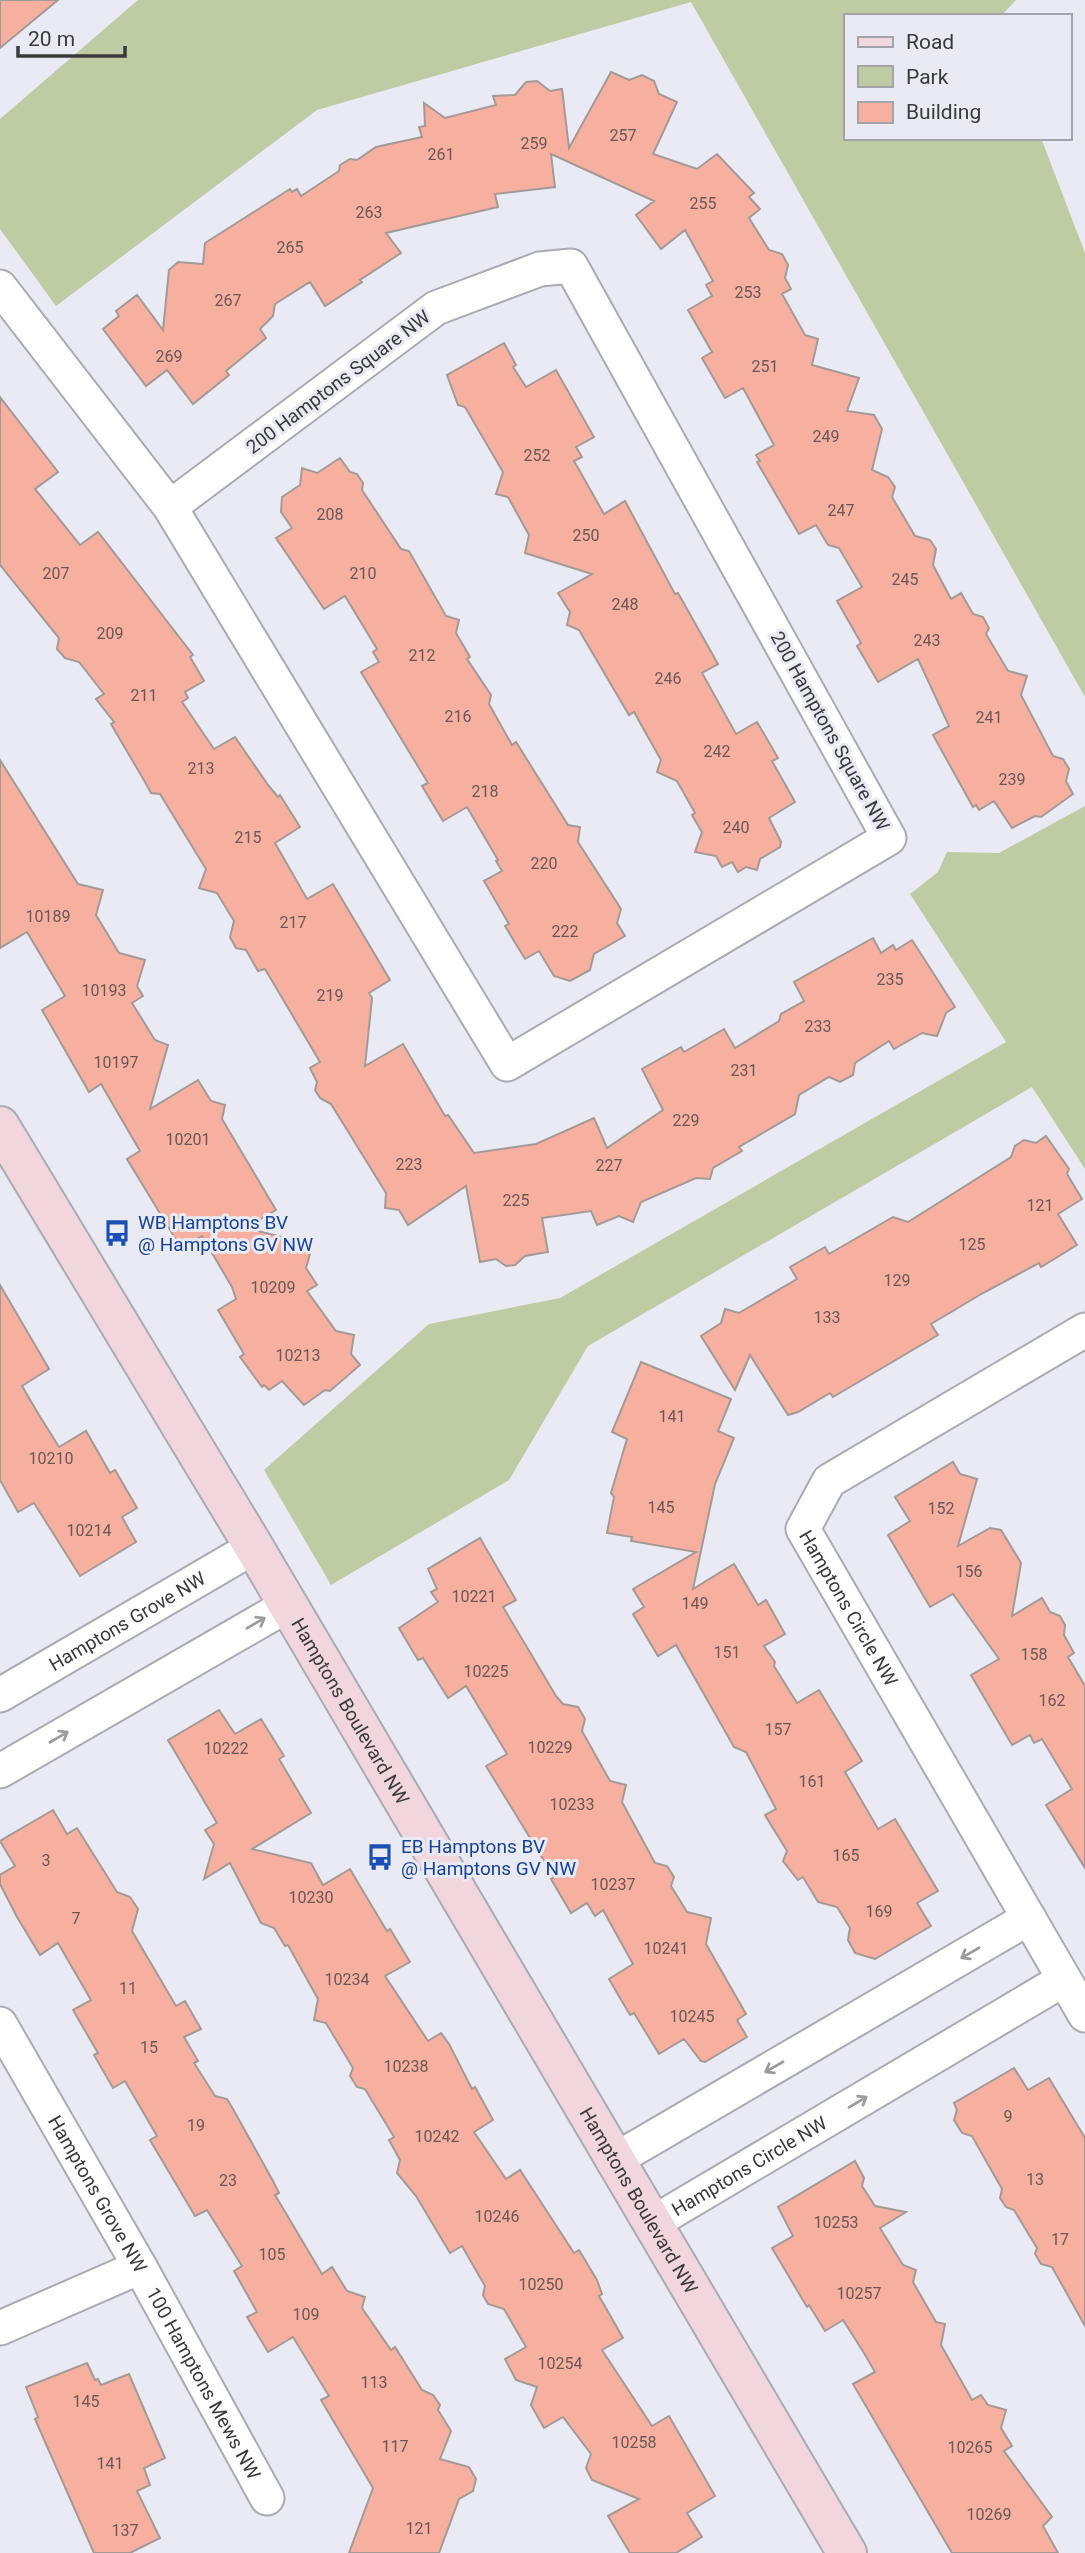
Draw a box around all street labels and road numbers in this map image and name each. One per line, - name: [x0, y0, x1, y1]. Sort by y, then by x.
- street label: 200 Hamptons Square NW: [242, 305, 435, 459]
- street label: 200 Hamptons Square NW: [766, 627, 894, 835]
- street label: Hamptons Circle NW: [795, 1526, 903, 1690]
- street label: Hamptons Grove NW: [45, 1566, 210, 1676]
- street label: Hamptons Boulevard NW: [287, 1614, 415, 1808]
- street label: Hamptons Boulevard NW: [575, 2103, 703, 2298]
- street label: Hamptons Grove NW: [44, 2111, 152, 2277]
- street label: Hamptons Circle NW: [667, 2111, 831, 2221]
- street label: 100 Hamptons Mews NW: [142, 2283, 266, 2483]

